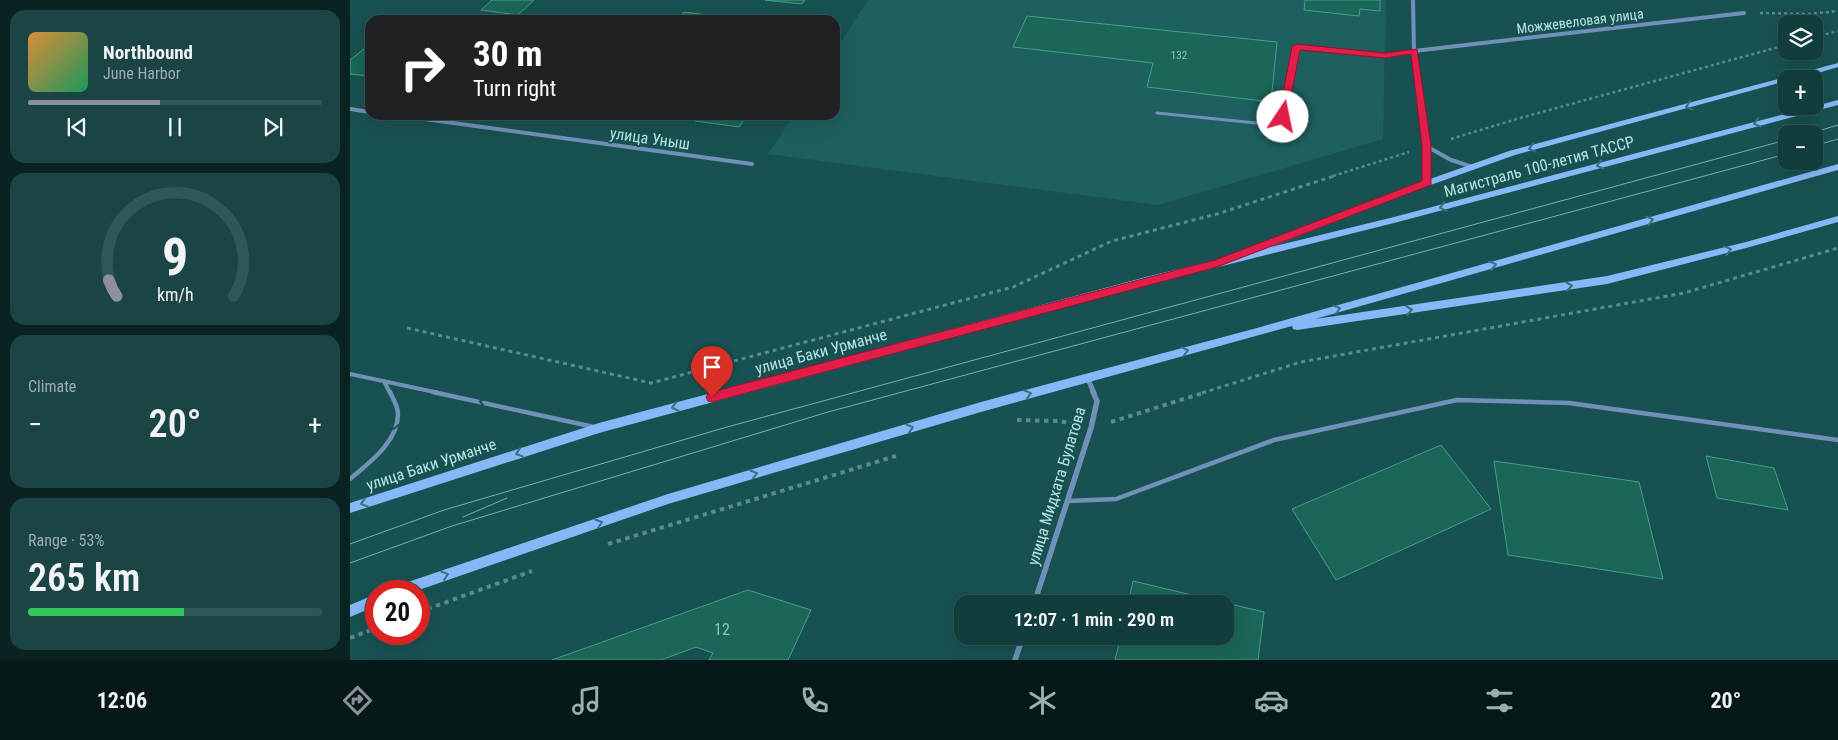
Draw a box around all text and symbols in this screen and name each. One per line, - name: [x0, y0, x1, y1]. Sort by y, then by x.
- street label: Можжевеловая улица: [1516, 5, 1644, 37]
- map controls: [1778, 15, 1823, 170]
- button: layers: [1778, 15, 1823, 60]
- text: 30 m: [473, 34, 542, 75]
- icon: right: [390, 35, 455, 100]
- text: Northbound: [103, 41, 193, 64]
- house number: 132: [1171, 49, 1187, 62]
- text: June Harbor: [103, 64, 181, 83]
- button: +: [1778, 70, 1823, 115]
- text: Turn right: [473, 76, 556, 101]
- position arrow: [1256, 90, 1308, 142]
- one-way arrow: [1685, 100, 1693, 110]
- icon: previous: [63, 113, 91, 141]
- icon: pause: [161, 113, 189, 141]
- icon: next: [259, 113, 287, 141]
- one-way arrow: [1753, 117, 1762, 128]
- street label: улица Уныш: [609, 123, 691, 154]
- button: −: [1778, 125, 1823, 170]
- street label: Магистраль 100-летия ТАССР: [1442, 132, 1636, 201]
- one-way arrow: [1527, 142, 1536, 153]
- one-way arrow: [1596, 159, 1605, 170]
- one-way arrow: [1439, 201, 1448, 212]
- one-way arrow: [1645, 216, 1653, 226]
- text: 9: [162, 227, 188, 288]
- one-way arrow: [1723, 245, 1732, 256]
- one-way arrow: [1489, 260, 1497, 270]
- one-way arrow: [1566, 281, 1574, 292]
- text: km/h: [157, 284, 193, 305]
- one-way arrow: [1333, 304, 1341, 315]
- one-way arrow: [1405, 305, 1413, 316]
- street label: улица Баки Урманче: [753, 325, 889, 378]
- pin: [691, 346, 733, 397]
- one-way arrow: [1180, 346, 1189, 357]
- icon: arrive: [698, 353, 726, 381]
- text: Climate: [28, 377, 76, 396]
- one-way arrow: [1023, 389, 1031, 399]
- one-way arrow: [478, 398, 487, 408]
- text: 20°: [149, 402, 201, 446]
- one-way arrow: [671, 402, 679, 412]
- street label: улица Мидхата Булатова: [1023, 405, 1090, 568]
- text: −: [28, 408, 42, 441]
- text: +: [308, 408, 322, 441]
- one-way arrow: [390, 422, 400, 430]
- one-way arrow: [905, 423, 913, 433]
- street label: улица Баки Урманче: [364, 434, 499, 494]
- one-way arrow: [515, 448, 524, 458]
- one-way arrow: [749, 469, 757, 479]
- one-way arrow: [361, 497, 369, 507]
- one-way arrow: [594, 519, 603, 529]
- text: Range · 53%: [28, 531, 104, 550]
- text: 265 km: [28, 556, 140, 600]
- one-way arrow: [440, 571, 449, 581]
- speed limit sign: 20: [365, 580, 430, 645]
- text: 12:07 · 1 min · 290 m: [1014, 608, 1174, 631]
- house number: 12: [714, 620, 730, 639]
- icon: directions: [340, 683, 375, 718]
- icon: music: [569, 683, 604, 718]
- icon: phone: [797, 683, 832, 718]
- icon: climate: [1025, 683, 1060, 718]
- icon: car: [1254, 683, 1289, 718]
- icon: filters: [1482, 683, 1517, 718]
- text: 12:06: [97, 688, 147, 713]
- text: 20°: [1710, 688, 1741, 713]

